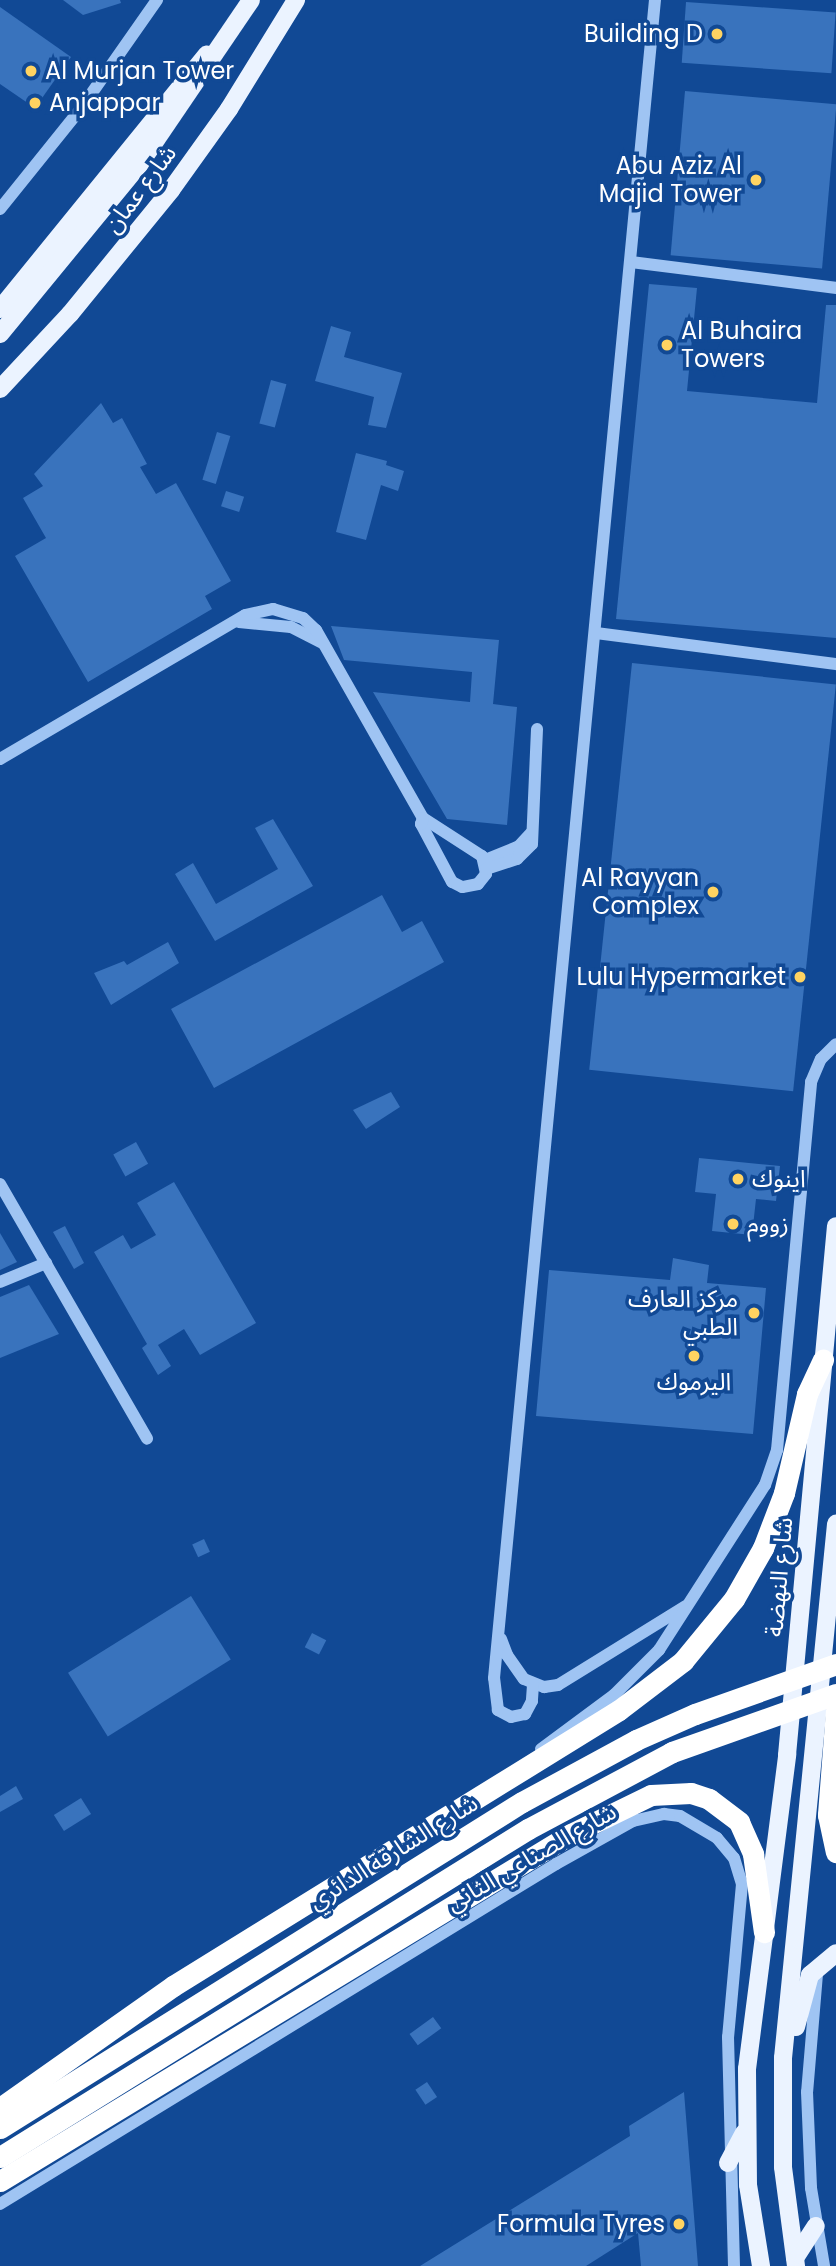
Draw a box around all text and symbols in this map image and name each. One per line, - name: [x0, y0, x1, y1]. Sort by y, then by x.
- place label: Building D: [584, 20, 703, 48]
- marker: Building D: [709, 26, 725, 42]
- place label: Al Murjan Tower: [45, 57, 234, 85]
- marker: Al Murjan Tower: [23, 63, 39, 79]
- place label: Anjappar: [49, 89, 160, 117]
- marker: Anjappar: [27, 95, 43, 111]
- street label: شارع عمان: [98, 139, 182, 239]
- place label: Abu Aziz Al Majid Tower: [599, 152, 742, 208]
- marker: Abu Aziz Al Majid Tower: [748, 172, 764, 188]
- place label: Al Buhaira Towers: [681, 317, 802, 373]
- marker: Al Buhaira Towers: [659, 337, 675, 353]
- place label: Al Rayyan Complex: [581, 864, 699, 920]
- marker: Al Rayyan Complex: [705, 884, 721, 900]
- place label: Lulu Hypermarket: [577, 963, 786, 991]
- marker: Lulu Hypermarket: [792, 969, 808, 985]
- place label: اينوك: [752, 1165, 806, 1193]
- marker: اينوك: [730, 1171, 746, 1187]
- place label: زووم: [747, 1210, 789, 1238]
- marker: زووم: [725, 1216, 741, 1232]
- place label: مركز العارف الطبي: [628, 1285, 738, 1341]
- marker: مركز العارف الطبي: [744, 1303, 764, 1323]
- marker: اليرموك: [686, 1348, 702, 1364]
- place label: اليرموك: [657, 1368, 731, 1396]
- street label: شارع النهضة: [759, 1516, 799, 1638]
- street label: شارع الشارقة الدائري: [303, 1788, 483, 1916]
- street label: شارع الصناعي الثاني: [441, 1797, 621, 1917]
- place label: Formula Tyres: [497, 2210, 665, 2238]
- marker: Formula Tyres: [671, 2216, 687, 2232]

